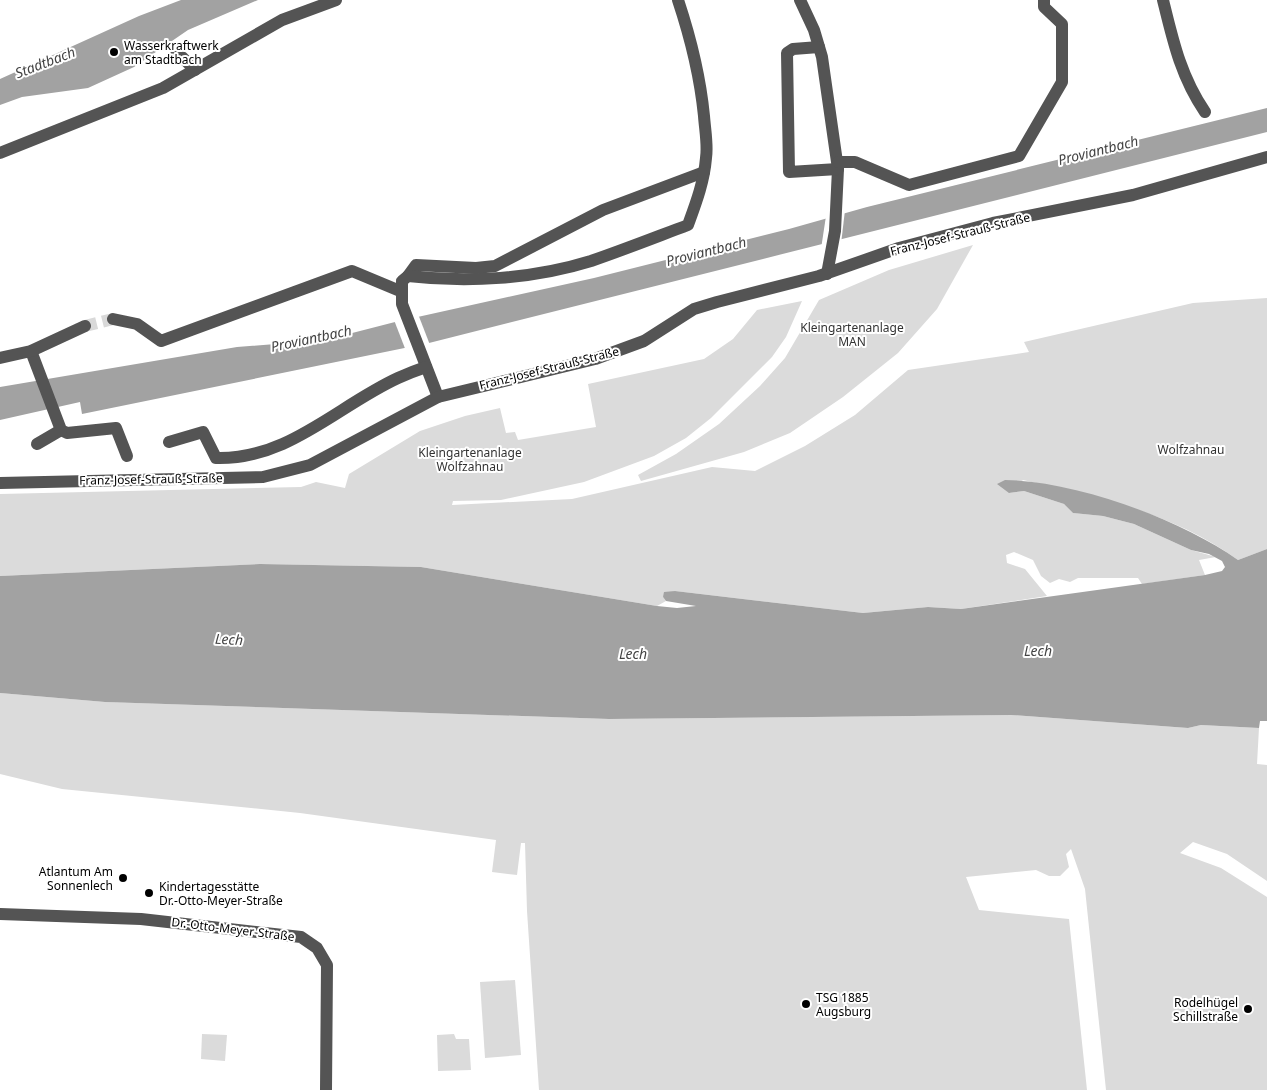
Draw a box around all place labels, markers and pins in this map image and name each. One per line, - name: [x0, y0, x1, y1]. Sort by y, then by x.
- place label: Wasserkraftwerk am Stadtbach: [124, 37, 219, 68]
- marker: Wasserkraftwerk am Stadtbach: [108, 46, 120, 58]
- place label: Atlantum Am Sonnenlech: [39, 863, 113, 894]
- marker: Atlantum Am Sonnenlech: [117, 872, 129, 884]
- place label: Kindertagesstätte Dr.-Otto-Meyer-Straße: [159, 878, 283, 909]
- marker: Kindertagesstätte Dr.-Otto-Meyer-Straße: [143, 887, 155, 899]
- place label: TSG 1885 Augsburg: [816, 989, 871, 1020]
- place label: Rodelhügel Schillstraße: [1173, 994, 1238, 1025]
- marker: TSG 1885 Augsburg: [800, 998, 812, 1010]
- marker: Rodelhügel Schillstraße: [1242, 1003, 1254, 1015]

